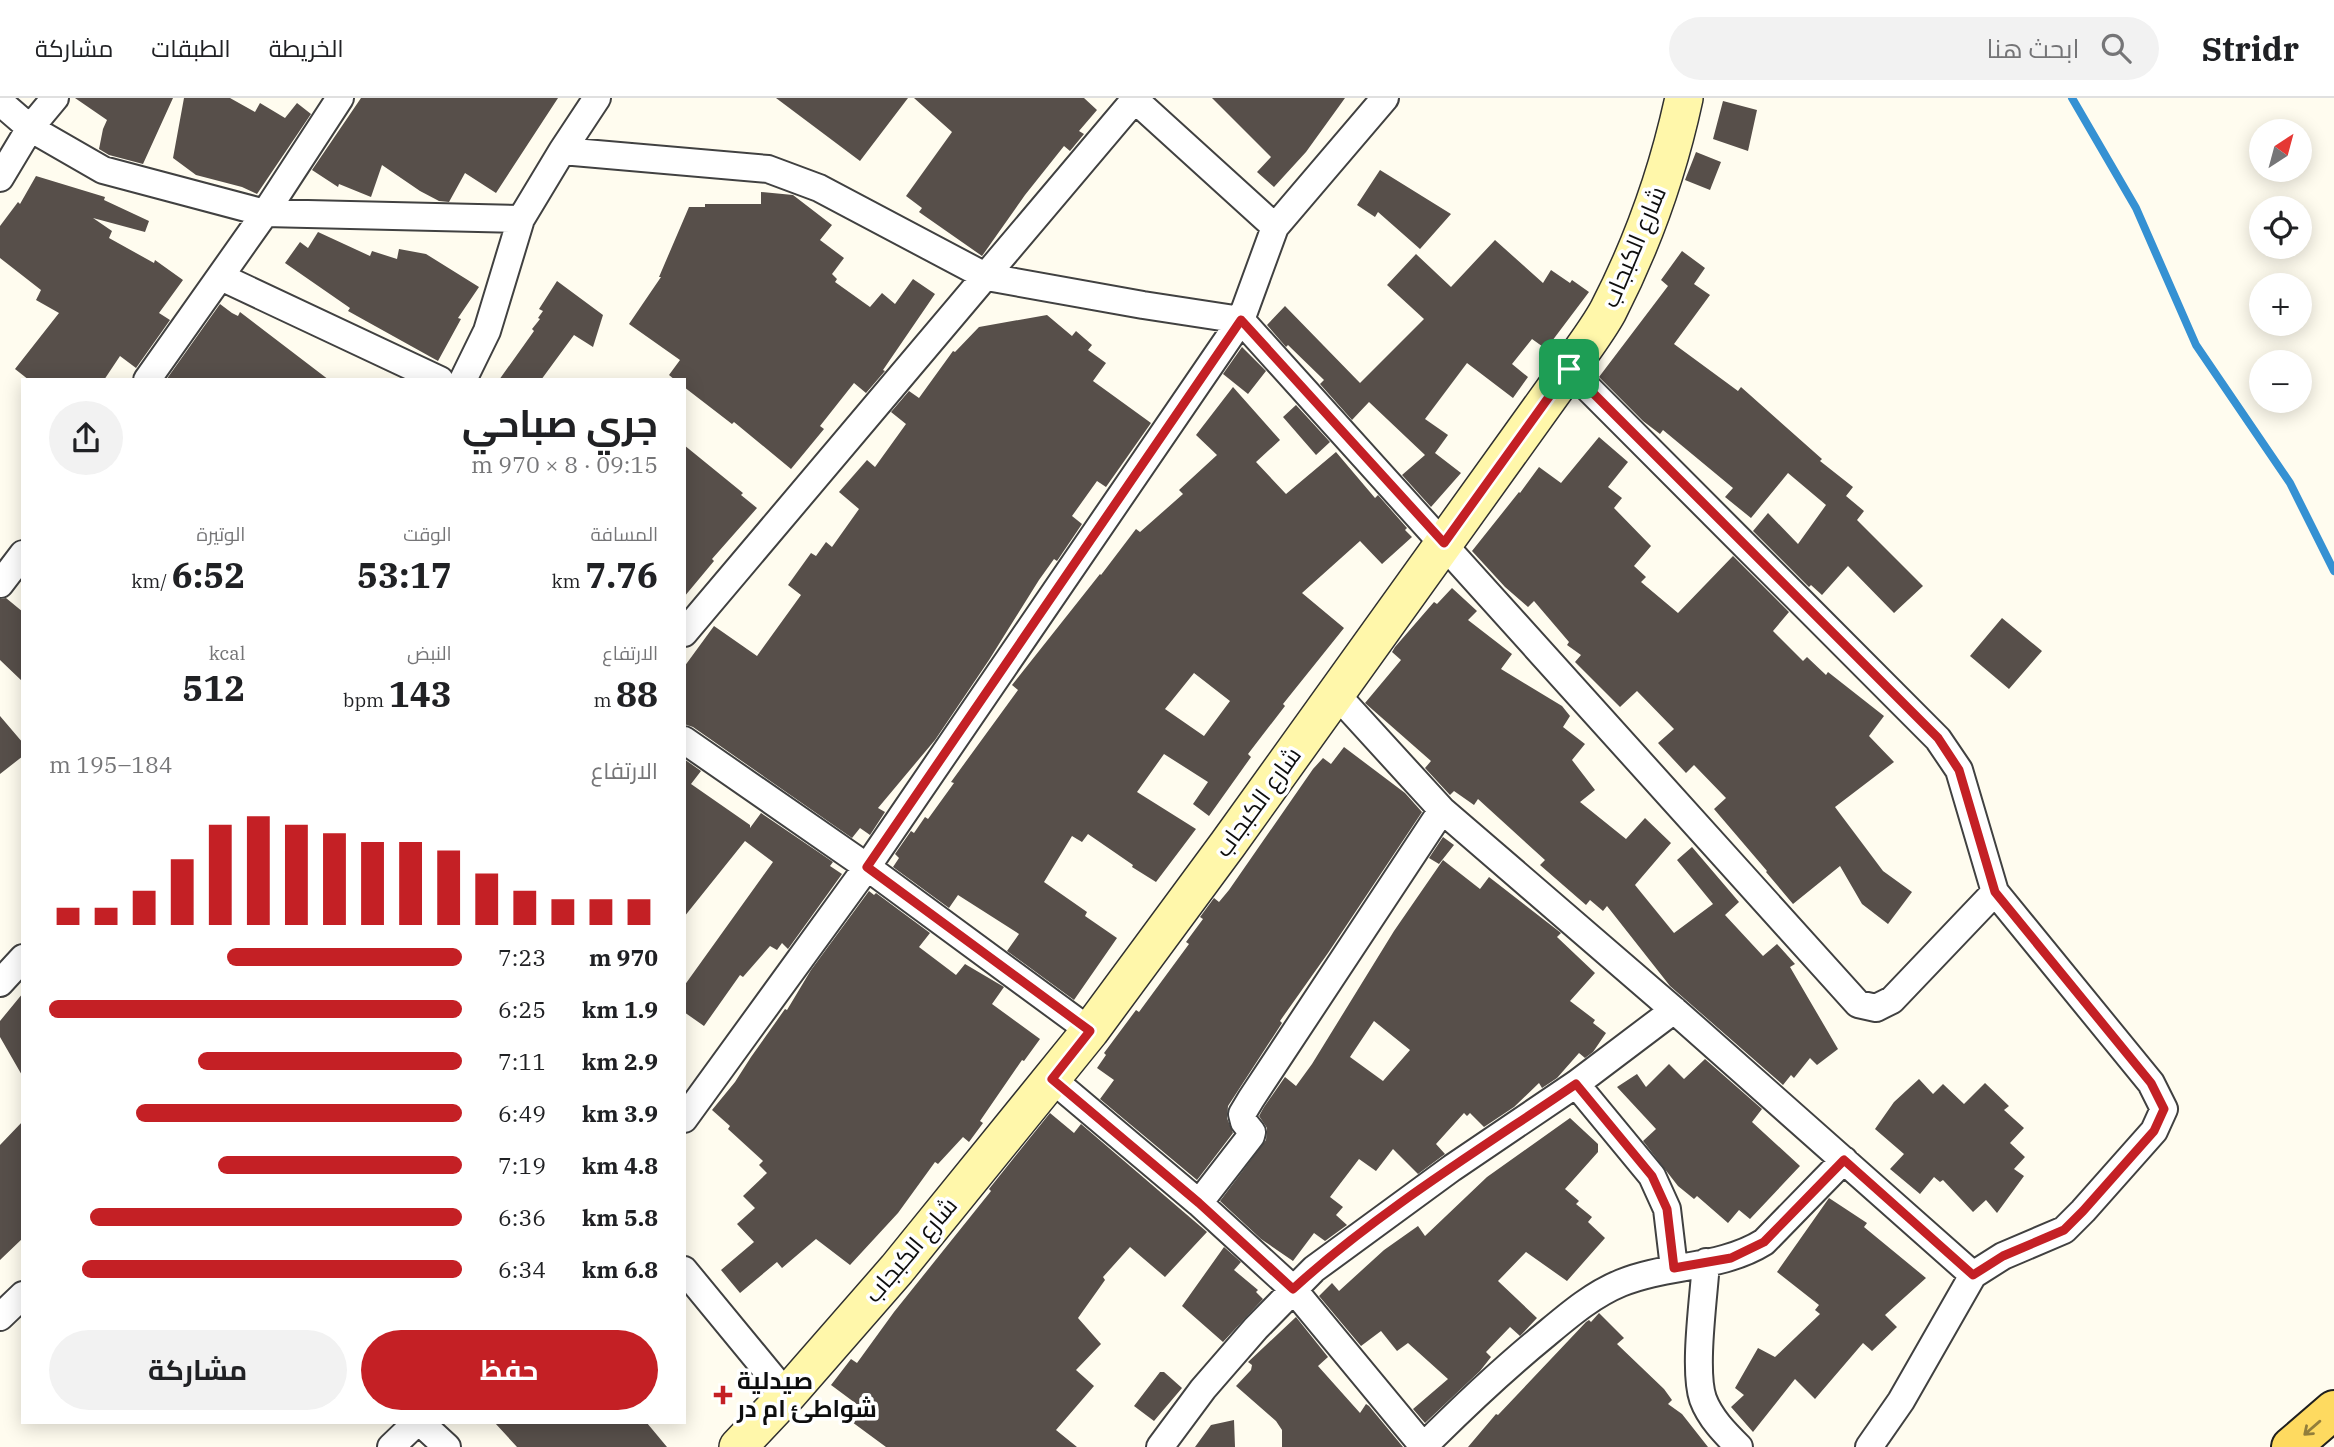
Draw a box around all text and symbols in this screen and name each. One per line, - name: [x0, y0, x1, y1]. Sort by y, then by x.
- search box: [1669, 17, 2159, 80]
- text: Stridr: [2201, 27, 2299, 70]
- icon: search: [2097, 29, 2135, 67]
- text: ابحث هنا: [1987, 31, 2079, 65]
- text: مشاركة: [35, 32, 113, 64]
- text: الطبقات: [151, 32, 231, 64]
- text: الخريطة: [269, 32, 344, 64]
- north arrow: [2249, 119, 2312, 182]
- map controls: [2249, 119, 2312, 413]
- street label: شارع الكبجاب: [1593, 181, 1674, 312]
- button: locate: [2249, 196, 2312, 259]
- button: +: [2249, 273, 2312, 336]
- pin: [1539, 339, 1599, 399]
- icon: arrive: [1550, 350, 1588, 388]
- button: −: [2249, 350, 2312, 413]
- text: جري صباحي: [462, 398, 658, 447]
- button: share: [49, 401, 123, 475]
- text: 09:15 · 8 × 970 m: [471, 449, 658, 479]
- text: الوتيرة: [197, 522, 245, 546]
- text: الوقت: [403, 522, 452, 546]
- text: المسافة: [590, 522, 658, 546]
- text: 6:52: [172, 552, 245, 598]
- text: 53:17: [357, 552, 452, 598]
- text: 7.76: [585, 552, 658, 598]
- text: /km: [131, 569, 172, 593]
- text: km: [552, 569, 585, 593]
- text: kcal: [209, 641, 245, 665]
- text: النبض: [407, 641, 452, 665]
- text: الارتفاع: [602, 641, 658, 665]
- text: 512: [182, 665, 245, 711]
- text: 143: [389, 671, 452, 717]
- text: 88: [616, 671, 658, 717]
- text: bpm: [343, 688, 389, 712]
- text: m: [593, 688, 616, 712]
- street label: شارع الكبجاب: [1206, 740, 1309, 863]
- text: 184–195 m: [49, 749, 173, 779]
- text: الارتفاع: [591, 755, 658, 785]
- text: 7:23: [498, 942, 546, 972]
- text: 970 m: [589, 942, 658, 972]
- text: 6:25: [498, 994, 546, 1024]
- text: 1.9 km: [582, 994, 658, 1024]
- text: 7:11: [498, 1046, 546, 1076]
- text: 2.9 km: [582, 1046, 658, 1076]
- text: 6:49: [498, 1098, 546, 1128]
- text: 3.9 km: [582, 1098, 658, 1128]
- text: 7:19: [498, 1150, 546, 1180]
- text: 4.8 km: [582, 1150, 658, 1180]
- street label: شارع الكبجاب: [857, 1190, 965, 1309]
- text: 6:36: [498, 1202, 546, 1232]
- text: 5.8 km: [582, 1202, 658, 1232]
- text: 6:34: [498, 1254, 546, 1284]
- text: 6.8 km: [582, 1254, 658, 1284]
- button: مشاركة: [49, 1330, 347, 1410]
- button: حفظ: [361, 1330, 658, 1410]
- place label: صيدلية شواطئ ام در: [736, 1364, 877, 1425]
- marker: صيدلية شواطئ ام در: [715, 1387, 731, 1403]
- one-way arrow: [2304, 1420, 2322, 1436]

